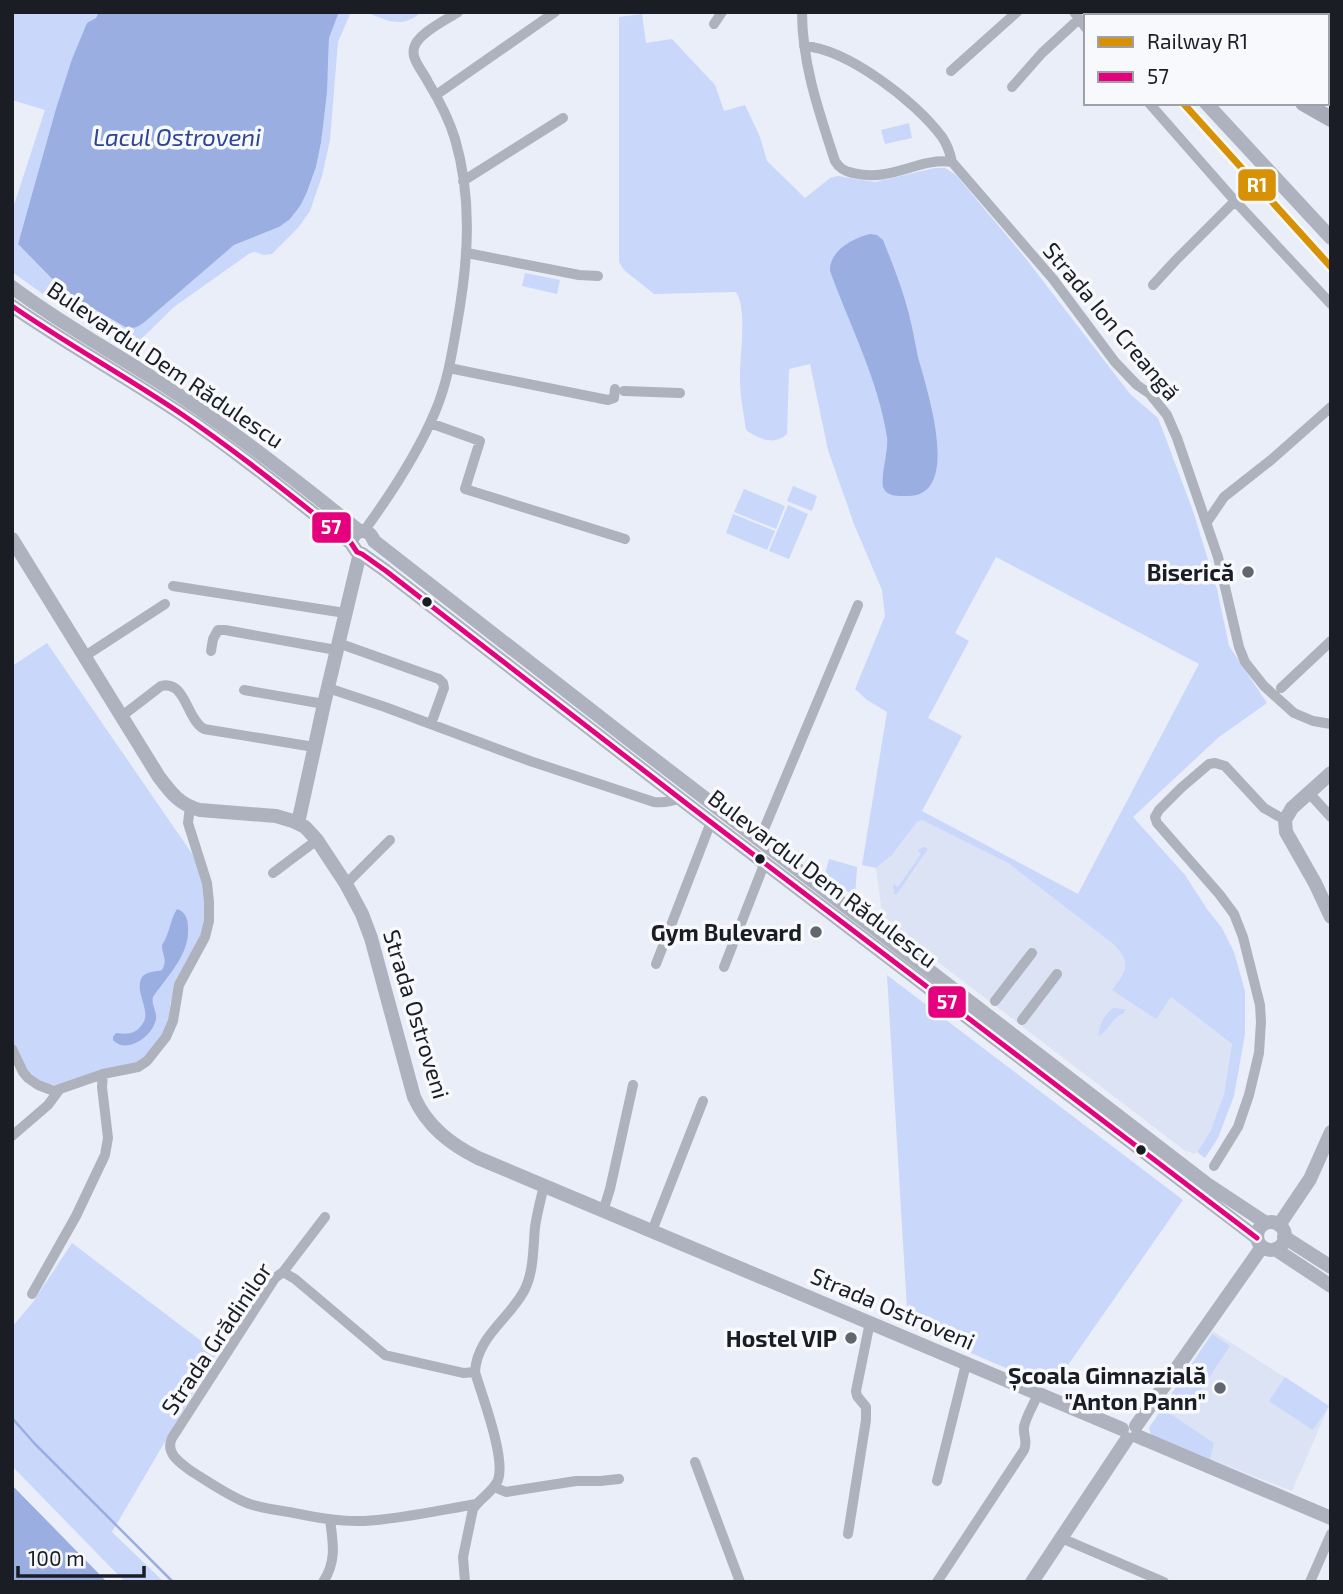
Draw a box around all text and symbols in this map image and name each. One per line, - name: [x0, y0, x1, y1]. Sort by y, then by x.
- legend: [1084, 14, 1329, 105]
- text: Railway R1: [1147, 28, 1248, 53]
- text: 57: [1147, 63, 1169, 88]
- water label: Lacul Ostroveni: [93, 122, 261, 151]
- line badge: R1: [1237, 168, 1277, 202]
- text: R1: [1247, 173, 1267, 196]
- street label: Strada Ion Creangă: [1038, 236, 1186, 406]
- street label: Bulevardul Dem Rădulescu: [42, 274, 290, 454]
- line badge: 57: [311, 511, 352, 544]
- text: 57: [321, 515, 341, 538]
- place label: Biserică: [1147, 558, 1234, 586]
- marker: Biserică: [1240, 564, 1256, 580]
- unlabelled marker: [420, 595, 434, 609]
- street label: Bulevardul Dem Rădulescu: [703, 783, 943, 973]
- unlabelled marker: [753, 852, 767, 866]
- place label: Gym Bulevard: [651, 918, 802, 946]
- marker: Gym Bulevard: [808, 924, 824, 940]
- street label: Strada Ostroveni: [378, 926, 456, 1102]
- line badge: 57: [927, 985, 967, 1019]
- text: 57: [937, 990, 957, 1013]
- unlabelled marker: [1134, 1143, 1148, 1157]
- street label: Strada Grădinilor: [155, 1257, 277, 1419]
- street label: Strada Ostroveni: [807, 1261, 979, 1355]
- place label: Hostel VIP: [726, 1324, 837, 1352]
- marker: Hostel VIP: [843, 1330, 859, 1346]
- place label: Școala Gimnazială "Anton Pann": [1008, 1361, 1206, 1415]
- marker: Școala Gimnazială "Anton Pann": [1212, 1380, 1228, 1396]
- scale bar: [18, 1534, 144, 1578]
- text: 100 m: [28, 1545, 85, 1570]

